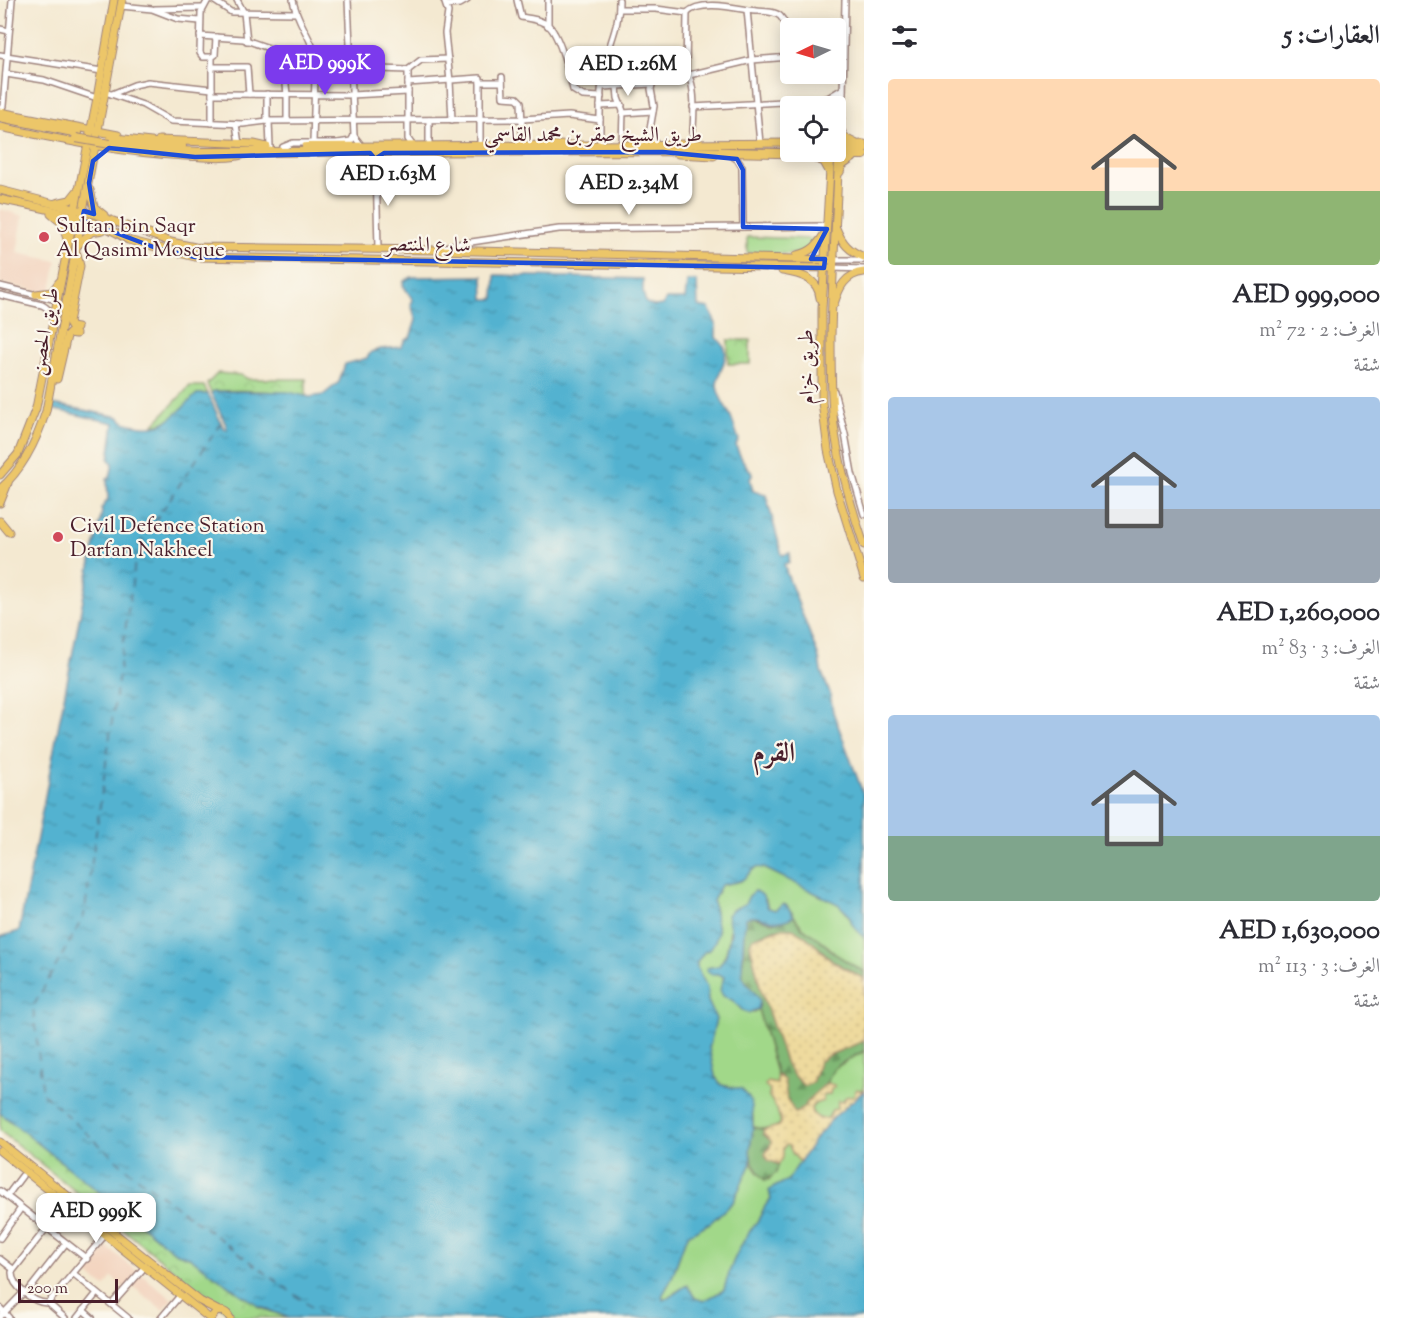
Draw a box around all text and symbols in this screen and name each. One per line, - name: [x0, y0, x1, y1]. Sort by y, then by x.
- north arrow: [780, 18, 846, 84]
- map controls: [780, 18, 846, 162]
- text: العقارات: 5: [1283, 18, 1380, 55]
- icon: filters: [888, 20, 921, 53]
- pin: AED 999K: [263, 45, 387, 96]
- pin: AED 1.26M: [559, 46, 697, 97]
- text: AED 999K: [279, 50, 371, 79]
- text: AED 1.26M: [579, 51, 677, 80]
- button: locate: [780, 96, 846, 162]
- icon: home: [1080, 118, 1188, 226]
- street label: طريق الشيخ صقر بن محمد القاسمي: [484, 121, 702, 154]
- pin: AED 1.63M: [319, 156, 457, 207]
- text: AED 1.63M: [340, 161, 436, 190]
- pin: AED 2.34M: [560, 165, 698, 216]
- text: AED 2.34M: [579, 170, 679, 199]
- place label: Sultan bin Saqr Al Qasimi Mosque: [56, 212, 225, 266]
- marker: Sultan bin Saqr Al Qasimi Mosque: [37, 230, 51, 244]
- street label: شارع المنتصر: [383, 230, 471, 263]
- text: AED 999,000: [1232, 277, 1380, 314]
- street label: طريق الحصن: [23, 285, 68, 378]
- text: الغرف: 2 · 72 m²: [1259, 317, 1380, 346]
- street label: طريق خزام: [792, 329, 825, 405]
- text: شقة: [1354, 352, 1380, 381]
- icon: home: [1080, 436, 1188, 544]
- place label: Civil Defence Station Darfan Nakheel: [70, 512, 265, 566]
- marker: Civil Defence Station Darfan Nakheel: [51, 530, 65, 544]
- text: AED 1,260,000: [1217, 595, 1380, 632]
- text: الغرف: 3 · 83 m²: [1262, 635, 1380, 664]
- text: شقة: [1354, 670, 1380, 699]
- district label: القرم: [753, 735, 795, 776]
- icon: home: [1080, 754, 1188, 862]
- text: AED 1,630,000: [1219, 913, 1380, 950]
- text: الغرف: 3 · 113 m²: [1258, 953, 1380, 982]
- text: شقة: [1354, 988, 1380, 1017]
- pin: AED 999K: [34, 1193, 158, 1244]
- text: AED 999K: [50, 1198, 142, 1227]
- scale bar: [18, 1276, 118, 1304]
- text: 200 m: [27, 1278, 68, 1301]

